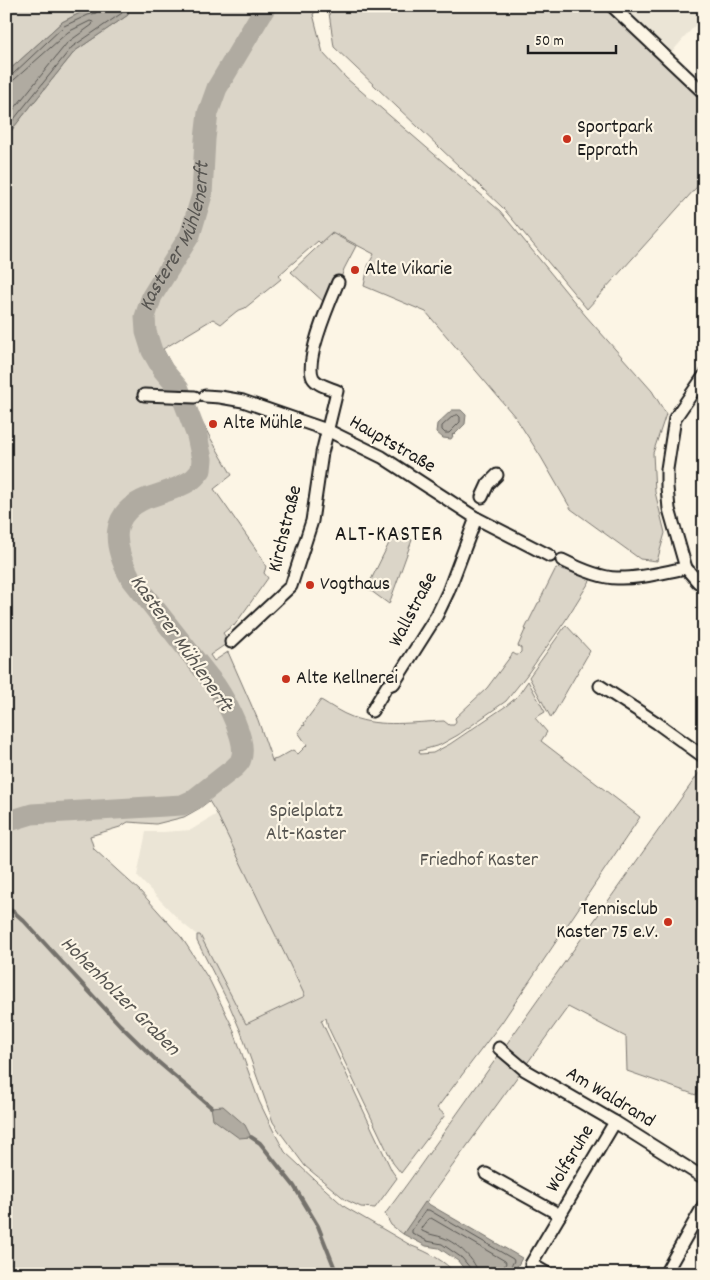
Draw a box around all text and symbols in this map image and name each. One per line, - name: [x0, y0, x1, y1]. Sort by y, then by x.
- scale bar: [528, 22, 615, 54]
- text: 50 m: [535, 31, 564, 53]
- place label: Sportpark Epprath: [577, 114, 653, 165]
- marker: Sportpark Epprath: [561, 133, 573, 145]
- water label: Kasterer Mühlenerft: [133, 159, 219, 316]
- place label: Alte Vikarie: [365, 256, 452, 284]
- marker: Alte Vikarie: [349, 264, 361, 276]
- street label: Hauptstraße: [344, 409, 441, 481]
- place label: Alte Mühle: [223, 410, 303, 438]
- marker: Alte Mühle: [207, 418, 219, 430]
- street label: Kirchstraße: [262, 483, 310, 575]
- district label: ALT-KASTER: [335, 520, 443, 551]
- street label: Wallstraße: [383, 567, 446, 652]
- water label: Kasterer Mühlenerft: [121, 569, 240, 721]
- place label: Vogthaus: [320, 571, 390, 599]
- marker: Vogthaus: [304, 579, 316, 591]
- place label: Alte Kellnerei: [296, 665, 398, 693]
- marker: Alte Kellnerei: [280, 673, 292, 685]
- park label: Spielplatz Alt-Kaster: [266, 798, 347, 849]
- park label: Friedhof Kaster: [420, 847, 539, 875]
- place label: Tennisclub Kaster 75 e.V.: [556, 896, 658, 947]
- marker: Tennisclub Kaster 75 e.V.: [662, 916, 674, 928]
- water label: Hohenholzer Graben: [52, 930, 187, 1065]
- street label: Am Waldrand: [560, 1060, 660, 1136]
- street label: Wolfsruhe: [540, 1120, 602, 1198]

